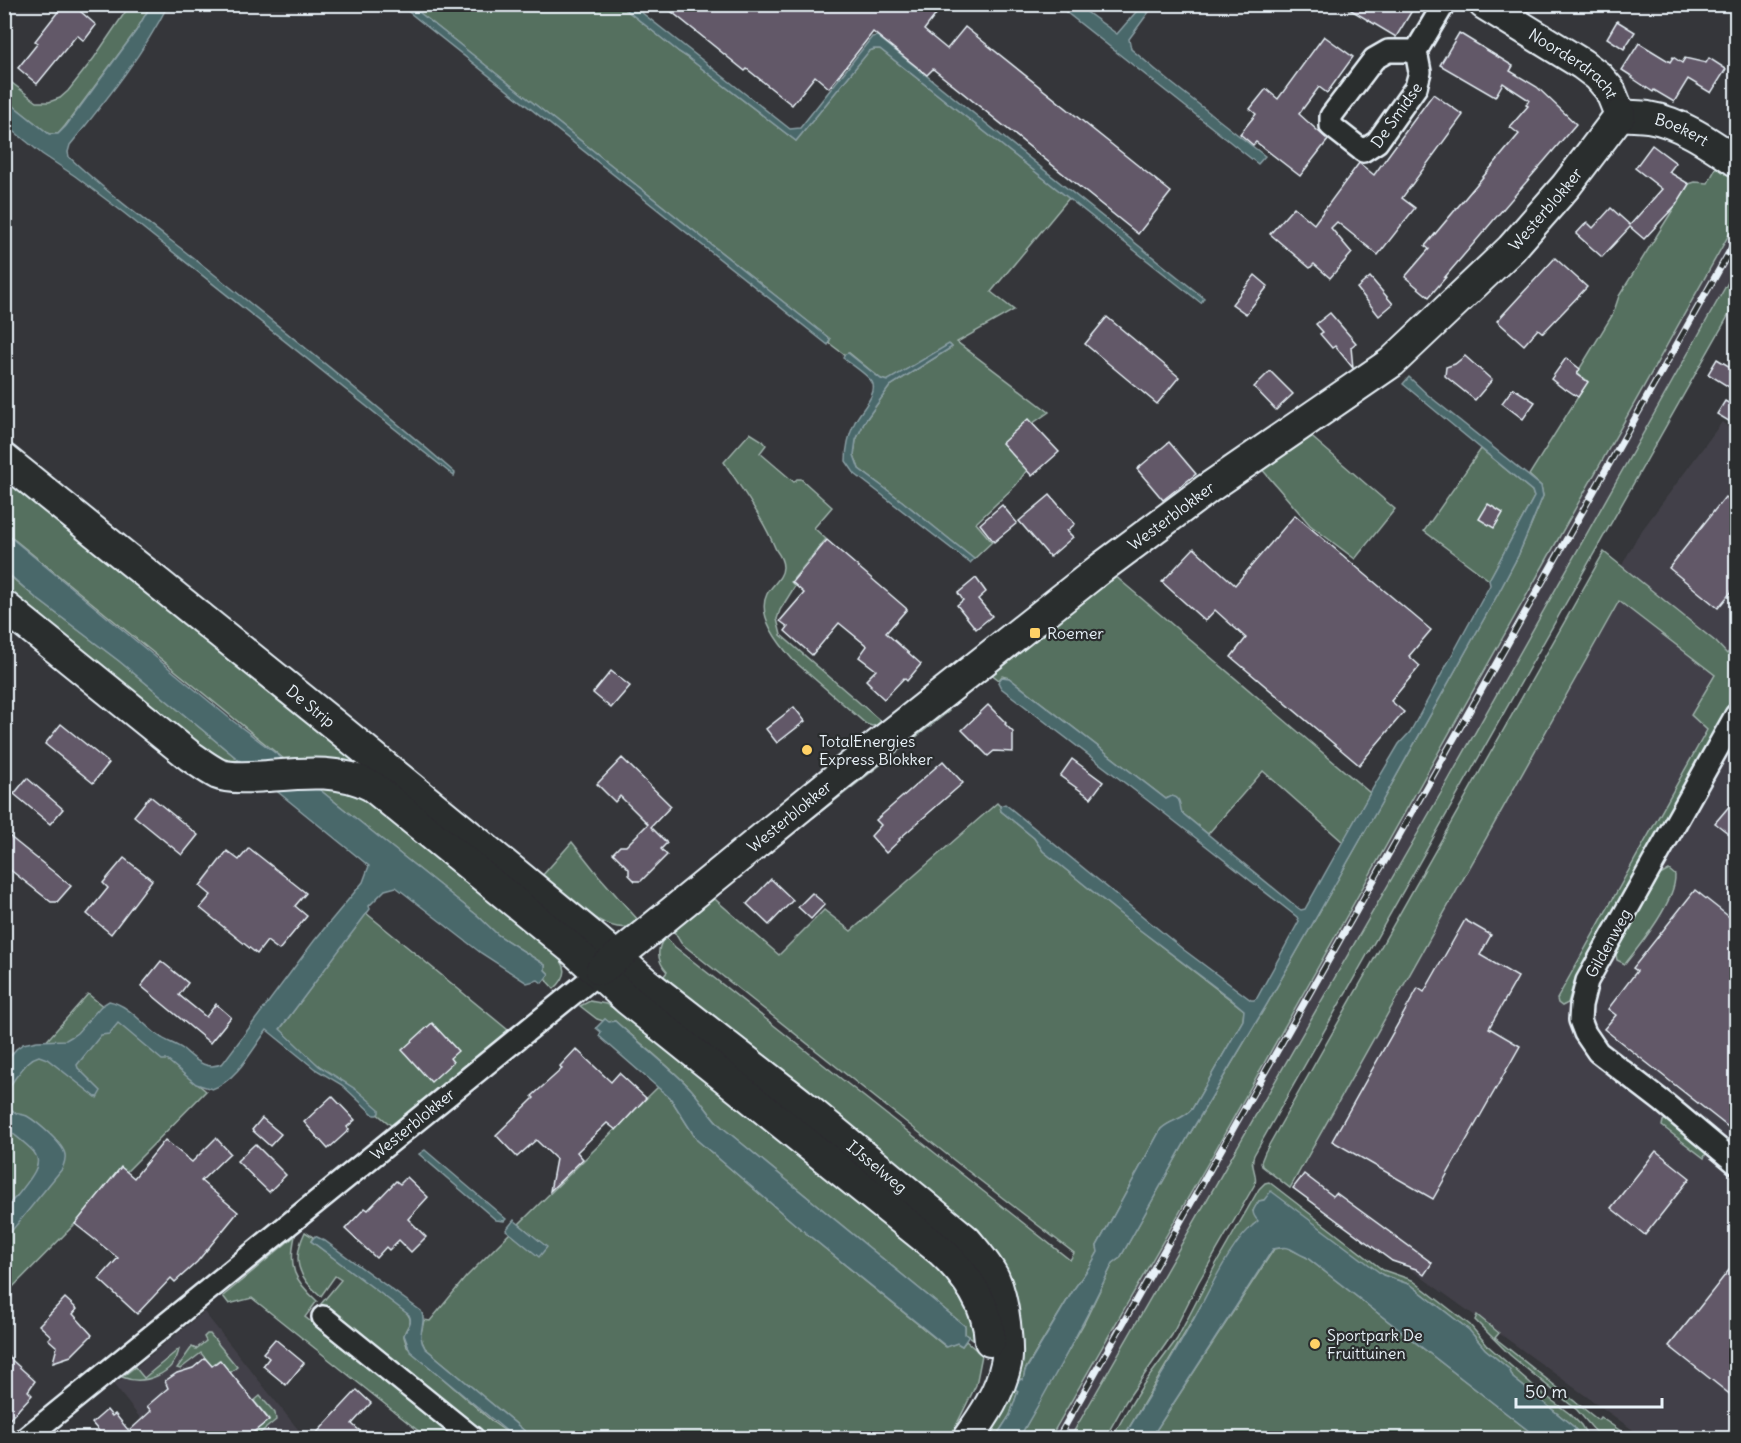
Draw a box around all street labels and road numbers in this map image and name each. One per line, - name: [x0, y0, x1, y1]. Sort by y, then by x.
- street label: Noorderdracht: [1525, 24, 1623, 102]
- street label: De Smidse: [1366, 78, 1426, 152]
- street label: Boekert: [1653, 109, 1713, 150]
- street label: Westerblokker: [1504, 163, 1587, 255]
- street label: Westerblokker: [1124, 477, 1219, 555]
- street label: De Strip: [282, 680, 339, 732]
- street label: Westerblokker: [743, 776, 836, 857]
- street label: Gildenweg: [1581, 905, 1635, 981]
- street label: Westerblokker: [366, 1083, 459, 1164]
- street label: IJsselweg: [843, 1136, 911, 1197]

